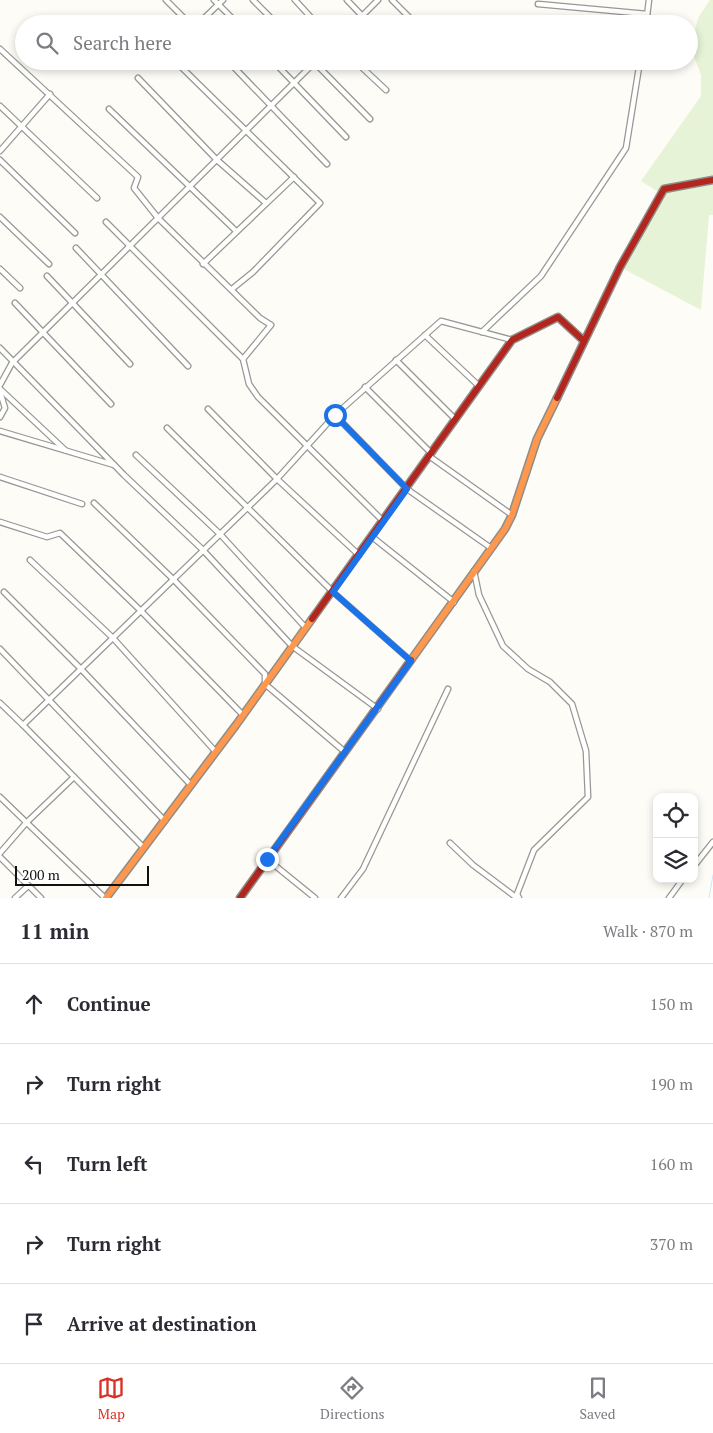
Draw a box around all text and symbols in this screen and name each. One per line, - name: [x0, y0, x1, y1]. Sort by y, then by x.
- search box: [15, 15, 698, 70]
- icon: search: [33, 29, 61, 57]
- text: Search here: [73, 30, 172, 55]
- route start: [324, 404, 347, 427]
- map controls: [653, 793, 698, 883]
- button: locate: [653, 793, 698, 838]
- button: layers: [653, 838, 698, 883]
- route end: [256, 848, 279, 871]
- scale bar: [15, 863, 149, 886]
- text: 200 m: [22, 865, 60, 884]
- text: 11 min: [20, 917, 89, 945]
- text: Walk · 870 m: [603, 920, 693, 942]
- icon: ahead: [20, 990, 48, 1018]
- text: Continue: [67, 991, 151, 1016]
- text: 150 m: [650, 993, 693, 1015]
- icon: right: [20, 1070, 48, 1098]
- text: Turn right: [67, 1071, 161, 1096]
- text: 190 m: [650, 1073, 693, 1095]
- icon: left: [20, 1150, 48, 1178]
- text: Turn left: [67, 1151, 148, 1176]
- text: 160 m: [650, 1153, 693, 1175]
- icon: right: [20, 1230, 48, 1258]
- text: Turn right: [67, 1231, 161, 1256]
- text: 370 m: [650, 1233, 693, 1255]
- icon: arrive: [20, 1310, 48, 1338]
- text: Arrive at destination: [67, 1311, 256, 1336]
- tab: Map: [97, 1374, 125, 1423]
- tab: Directions: [320, 1374, 385, 1423]
- tab: Saved: [579, 1374, 616, 1423]

